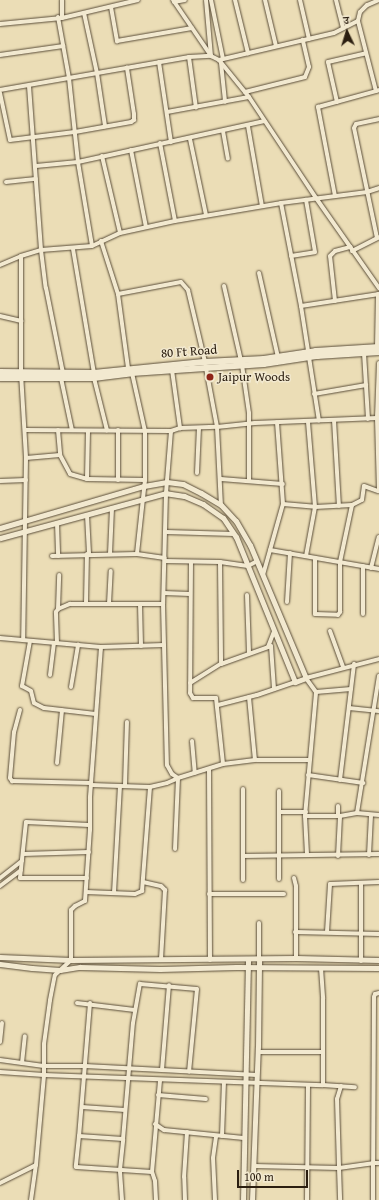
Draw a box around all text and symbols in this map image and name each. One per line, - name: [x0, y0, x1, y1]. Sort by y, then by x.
- north arrow: [327, 12, 367, 52]
- text: उ: [343, 12, 350, 28]
- street label: 80 Ft Road: [160, 342, 218, 362]
- place label: Jaipur Woods: [218, 369, 290, 385]
- marker: Jaipur Woods: [205, 372, 215, 382]
- scale bar: [239, 1162, 310, 1188]
- text: 100 m: [244, 1168, 274, 1185]

